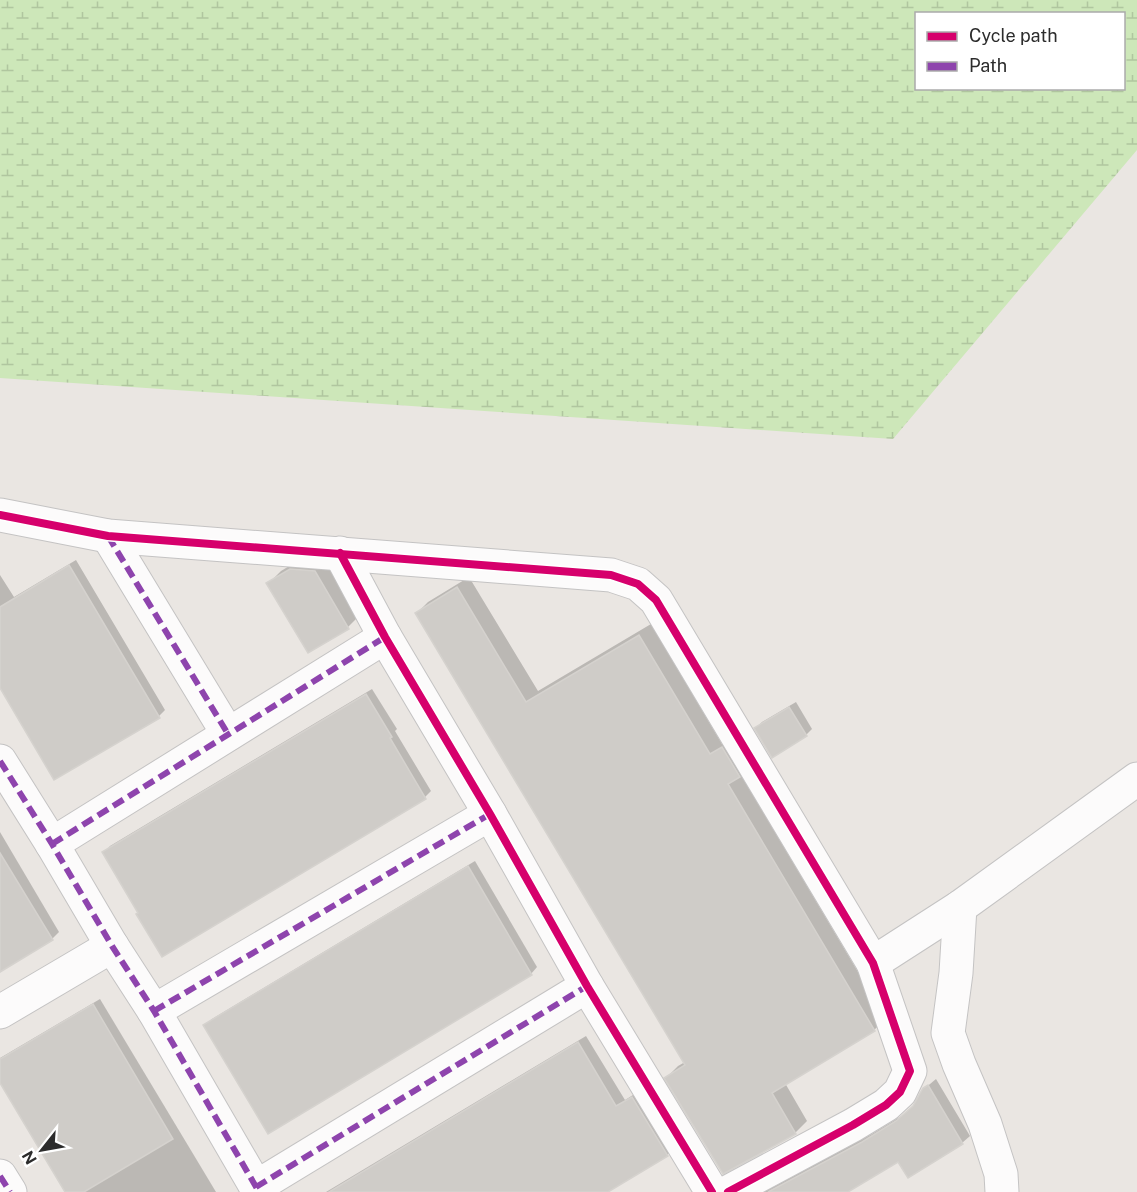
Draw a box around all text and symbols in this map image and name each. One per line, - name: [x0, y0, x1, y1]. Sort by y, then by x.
- legend: [915, 12, 1125, 90]
- text: Cycle path: [969, 25, 1058, 46]
- text: Path: [969, 55, 1007, 76]
- north arrow: [12, 1120, 72, 1180]
- text: N: [18, 1147, 41, 1168]

